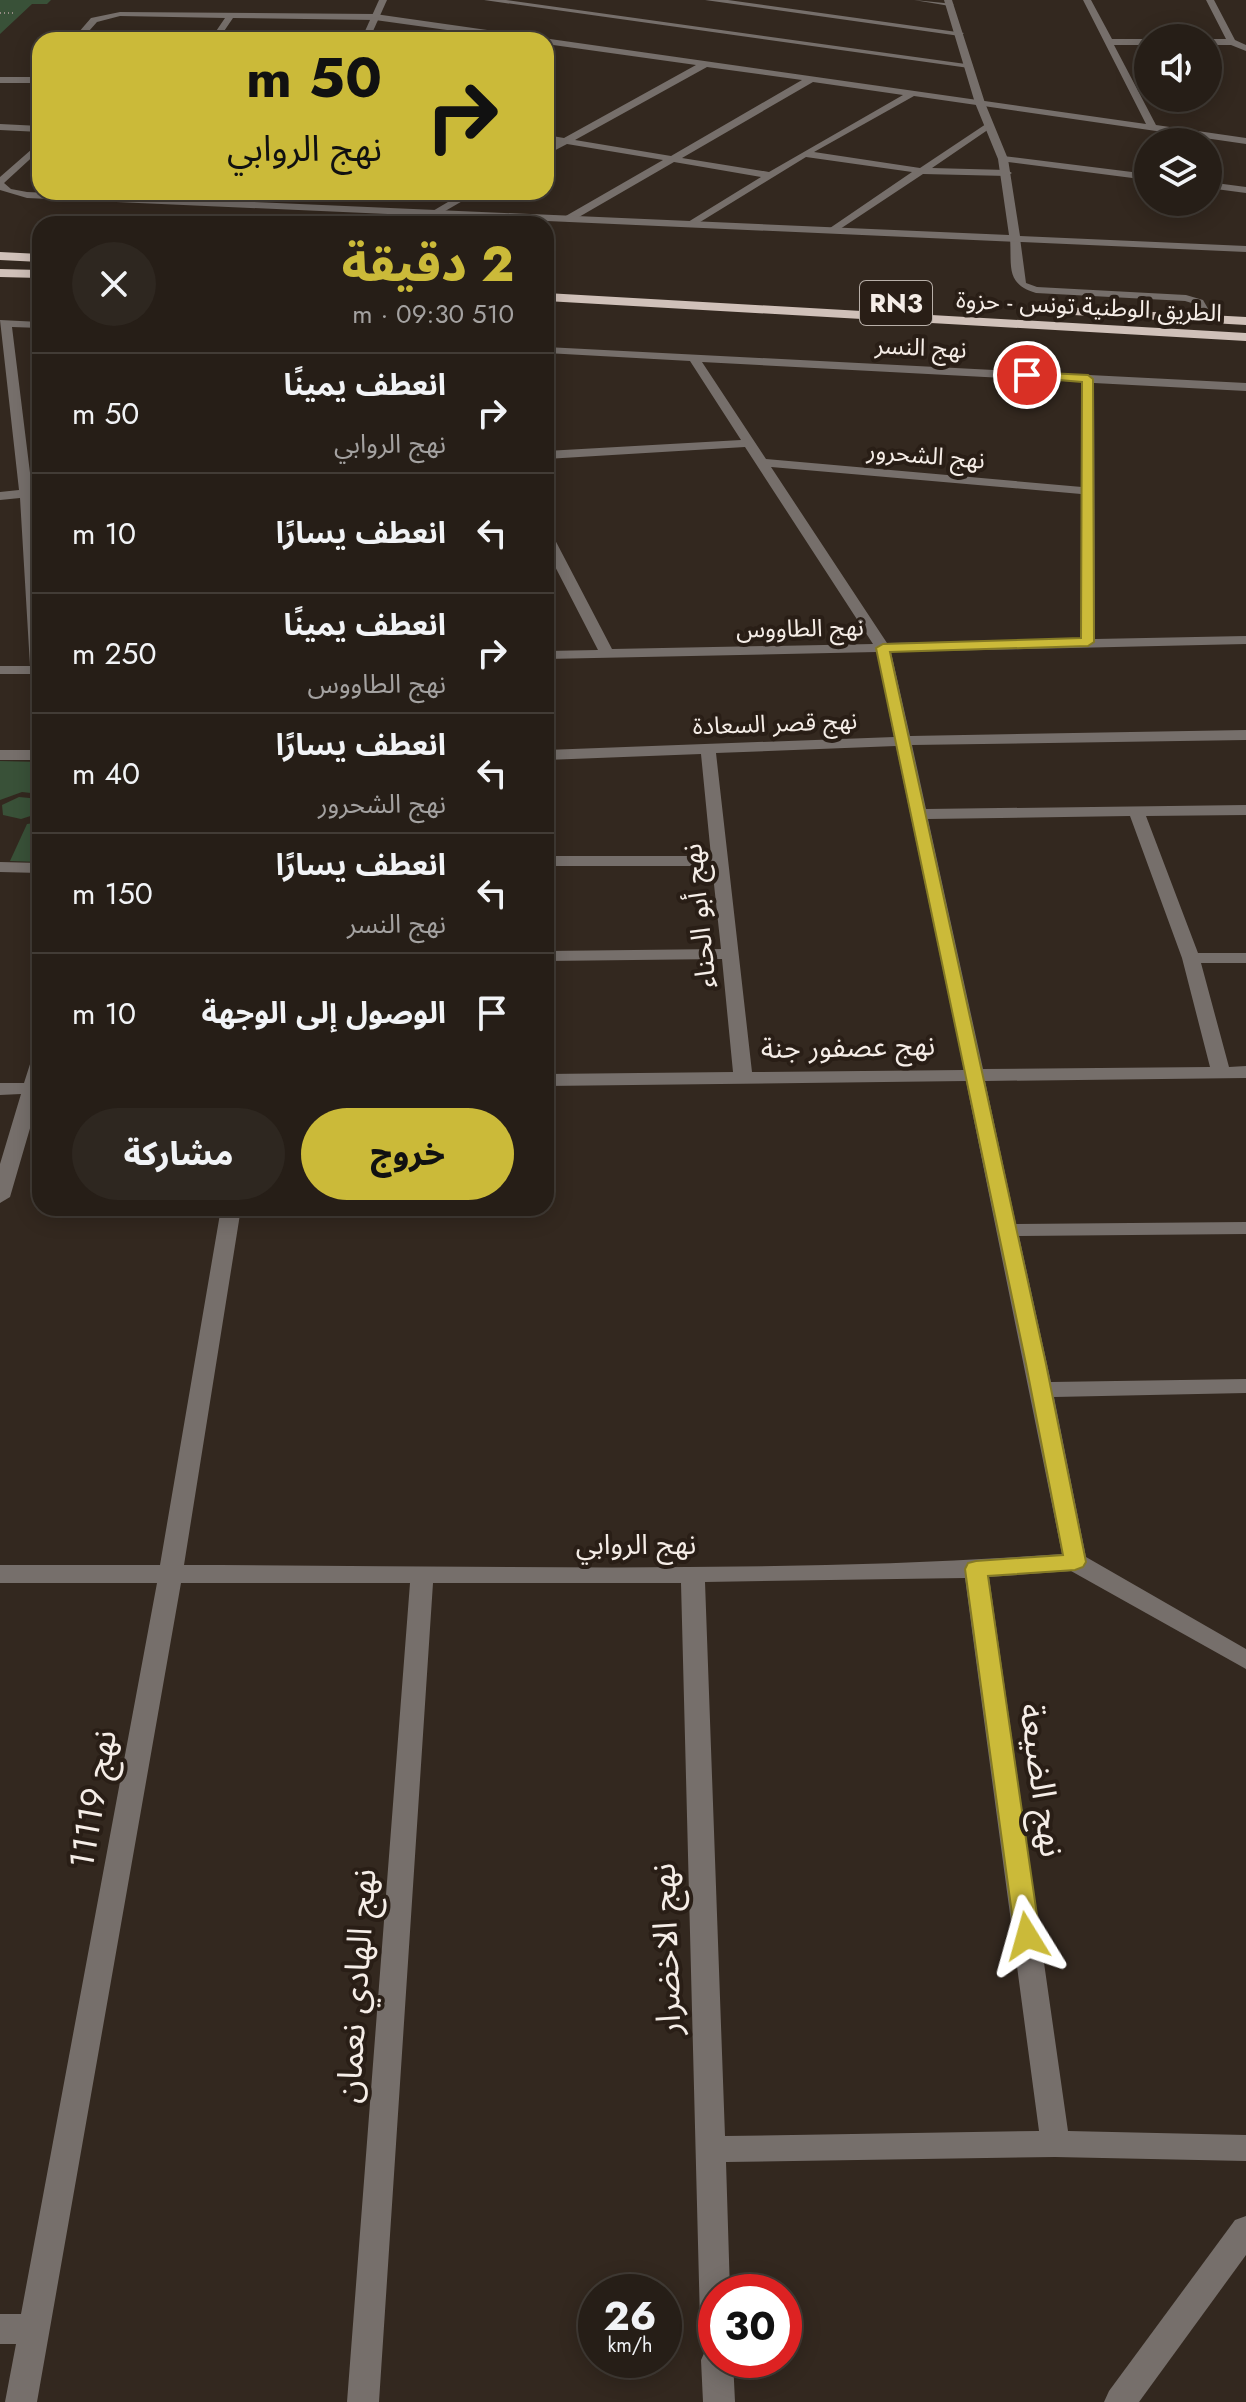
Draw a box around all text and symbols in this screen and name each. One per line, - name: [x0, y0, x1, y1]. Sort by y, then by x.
- map controls: [1134, 24, 1222, 216]
- button: sound: [1134, 24, 1222, 112]
- text: 50 m: [246, 37, 382, 118]
- icon: right: [410, 64, 514, 168]
- text: نهج الروابي: [227, 122, 382, 174]
- button: layers: [1134, 128, 1222, 216]
- text: 2 دقيقة: [342, 230, 514, 299]
- button: close: [72, 242, 156, 326]
- road number: RN3: [860, 281, 932, 325]
- street label: الطريق الوطنية تونس - حزوة: [955, 282, 1223, 330]
- text: 510 m · 09:30: [352, 295, 514, 333]
- street label: نهج النسر: [873, 327, 968, 367]
- pin: [993, 341, 1061, 409]
- icon: arrive: [1005, 353, 1049, 397]
- text: انعطف يمينًا: [284, 363, 446, 406]
- icon: right: [470, 391, 514, 435]
- text: 50 m: [72, 392, 139, 435]
- text: نهج الروابي: [334, 425, 446, 463]
- street label: نهج الشحرور: [865, 432, 986, 478]
- text: انعطف يسارًا: [276, 511, 446, 554]
- icon: left: [470, 511, 514, 555]
- text: 10 m: [72, 512, 136, 555]
- text: انعطف يمينًا: [284, 603, 446, 646]
- street label: نهج الطاووس: [736, 609, 864, 647]
- icon: right: [470, 631, 514, 675]
- text: 250 m: [72, 632, 156, 675]
- text: نهج الطاووس: [307, 665, 446, 703]
- street label: نهج قصر السعادة: [692, 703, 858, 743]
- text: انعطف يسارًا: [276, 723, 446, 766]
- icon: left: [470, 751, 514, 795]
- text: 40 m: [72, 752, 140, 795]
- text: نهج الشحرور: [318, 785, 446, 823]
- street label: نهج أبو الحناء: [671, 842, 727, 990]
- text: انعطف يسارًا: [276, 843, 446, 886]
- icon: left: [470, 871, 514, 915]
- text: 150 m: [72, 872, 153, 915]
- text: نهج النسر: [347, 905, 446, 943]
- text: الوصول إلى الوجهة: [201, 991, 446, 1034]
- icon: arrive: [470, 991, 514, 1035]
- text: 10 m: [72, 992, 136, 1035]
- street label: نهج عصفور جنة: [760, 1025, 936, 1069]
- button: مشاركة: [72, 1108, 285, 1200]
- button: خروج: [301, 1108, 514, 1200]
- street label: نهج الروابي: [576, 1524, 696, 1565]
- street label: نهج الضيعة: [1007, 1700, 1077, 1860]
- street label: نهج 11119: [57, 1726, 129, 1872]
- street label: نهج الاخضرار: [639, 1862, 694, 2037]
- street label: نهج الهادي نعمان: [323, 1867, 390, 2105]
- position arrow: [985, 1894, 1069, 1978]
- speed limit sign: 30: [698, 2274, 802, 2378]
- text: 26: [604, 2287, 657, 2345]
- text: km/h: [607, 2331, 653, 2360]

